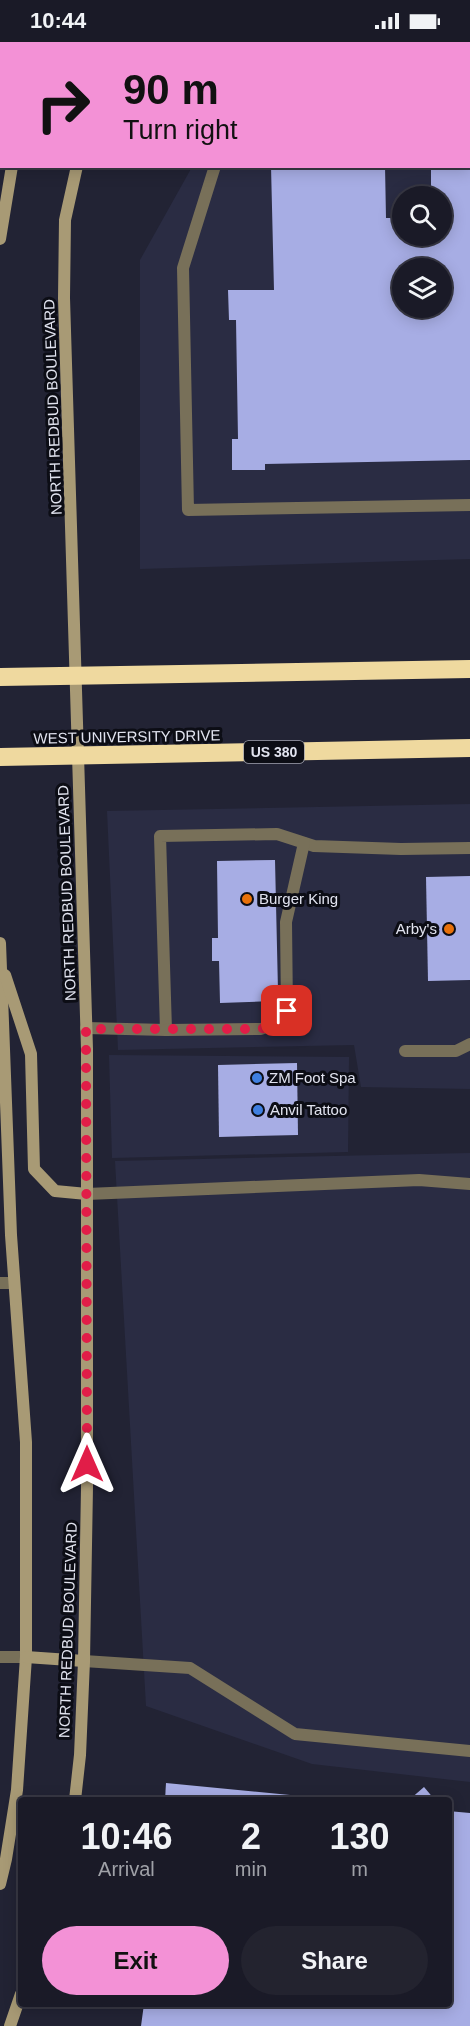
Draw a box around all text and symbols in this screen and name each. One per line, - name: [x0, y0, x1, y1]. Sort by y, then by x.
- text: 10:44: [30, 8, 86, 33]
- icon: right: [24, 66, 102, 144]
- text: 90 m: [123, 66, 219, 113]
- text: Turn right: [123, 115, 238, 145]
- map controls: [392, 186, 452, 318]
- button: search: [392, 186, 452, 246]
- button: layers: [392, 258, 452, 318]
- street label: NORTH REDBUD BOULEVARD: [40, 299, 65, 515]
- street label: WEST UNIVERSITY DRIVE: [33, 726, 221, 747]
- road number: US 380: [244, 741, 304, 763]
- street label: NORTH REDBUD BOULEVARD: [54, 785, 79, 1001]
- place label: Burger King: [259, 890, 338, 907]
- marker: Burger King: [240, 892, 254, 906]
- place label: Arby's: [396, 920, 437, 937]
- marker: Arby's: [442, 922, 456, 936]
- pin: [261, 985, 312, 1036]
- icon: arrive: [270, 994, 303, 1027]
- place label: ZM Foot Spa: [269, 1069, 356, 1086]
- marker: ZM Foot Spa: [250, 1071, 264, 1085]
- place label: Anvil Tattoo: [270, 1101, 347, 1118]
- marker: Anvil Tattoo: [251, 1103, 265, 1117]
- position arrow: [55, 1432, 119, 1496]
- street label: NORTH REDBUD BOULEVARD: [55, 1522, 80, 1738]
- text: 10:46: [80, 1816, 172, 1857]
- text: 2: [241, 1816, 261, 1857]
- text: 130: [329, 1816, 390, 1857]
- text: Arrival: [98, 1858, 155, 1880]
- text: min: [235, 1858, 267, 1880]
- text: m: [351, 1858, 368, 1880]
- button: Exit: [42, 1926, 229, 1995]
- button: Share: [241, 1926, 428, 1995]

